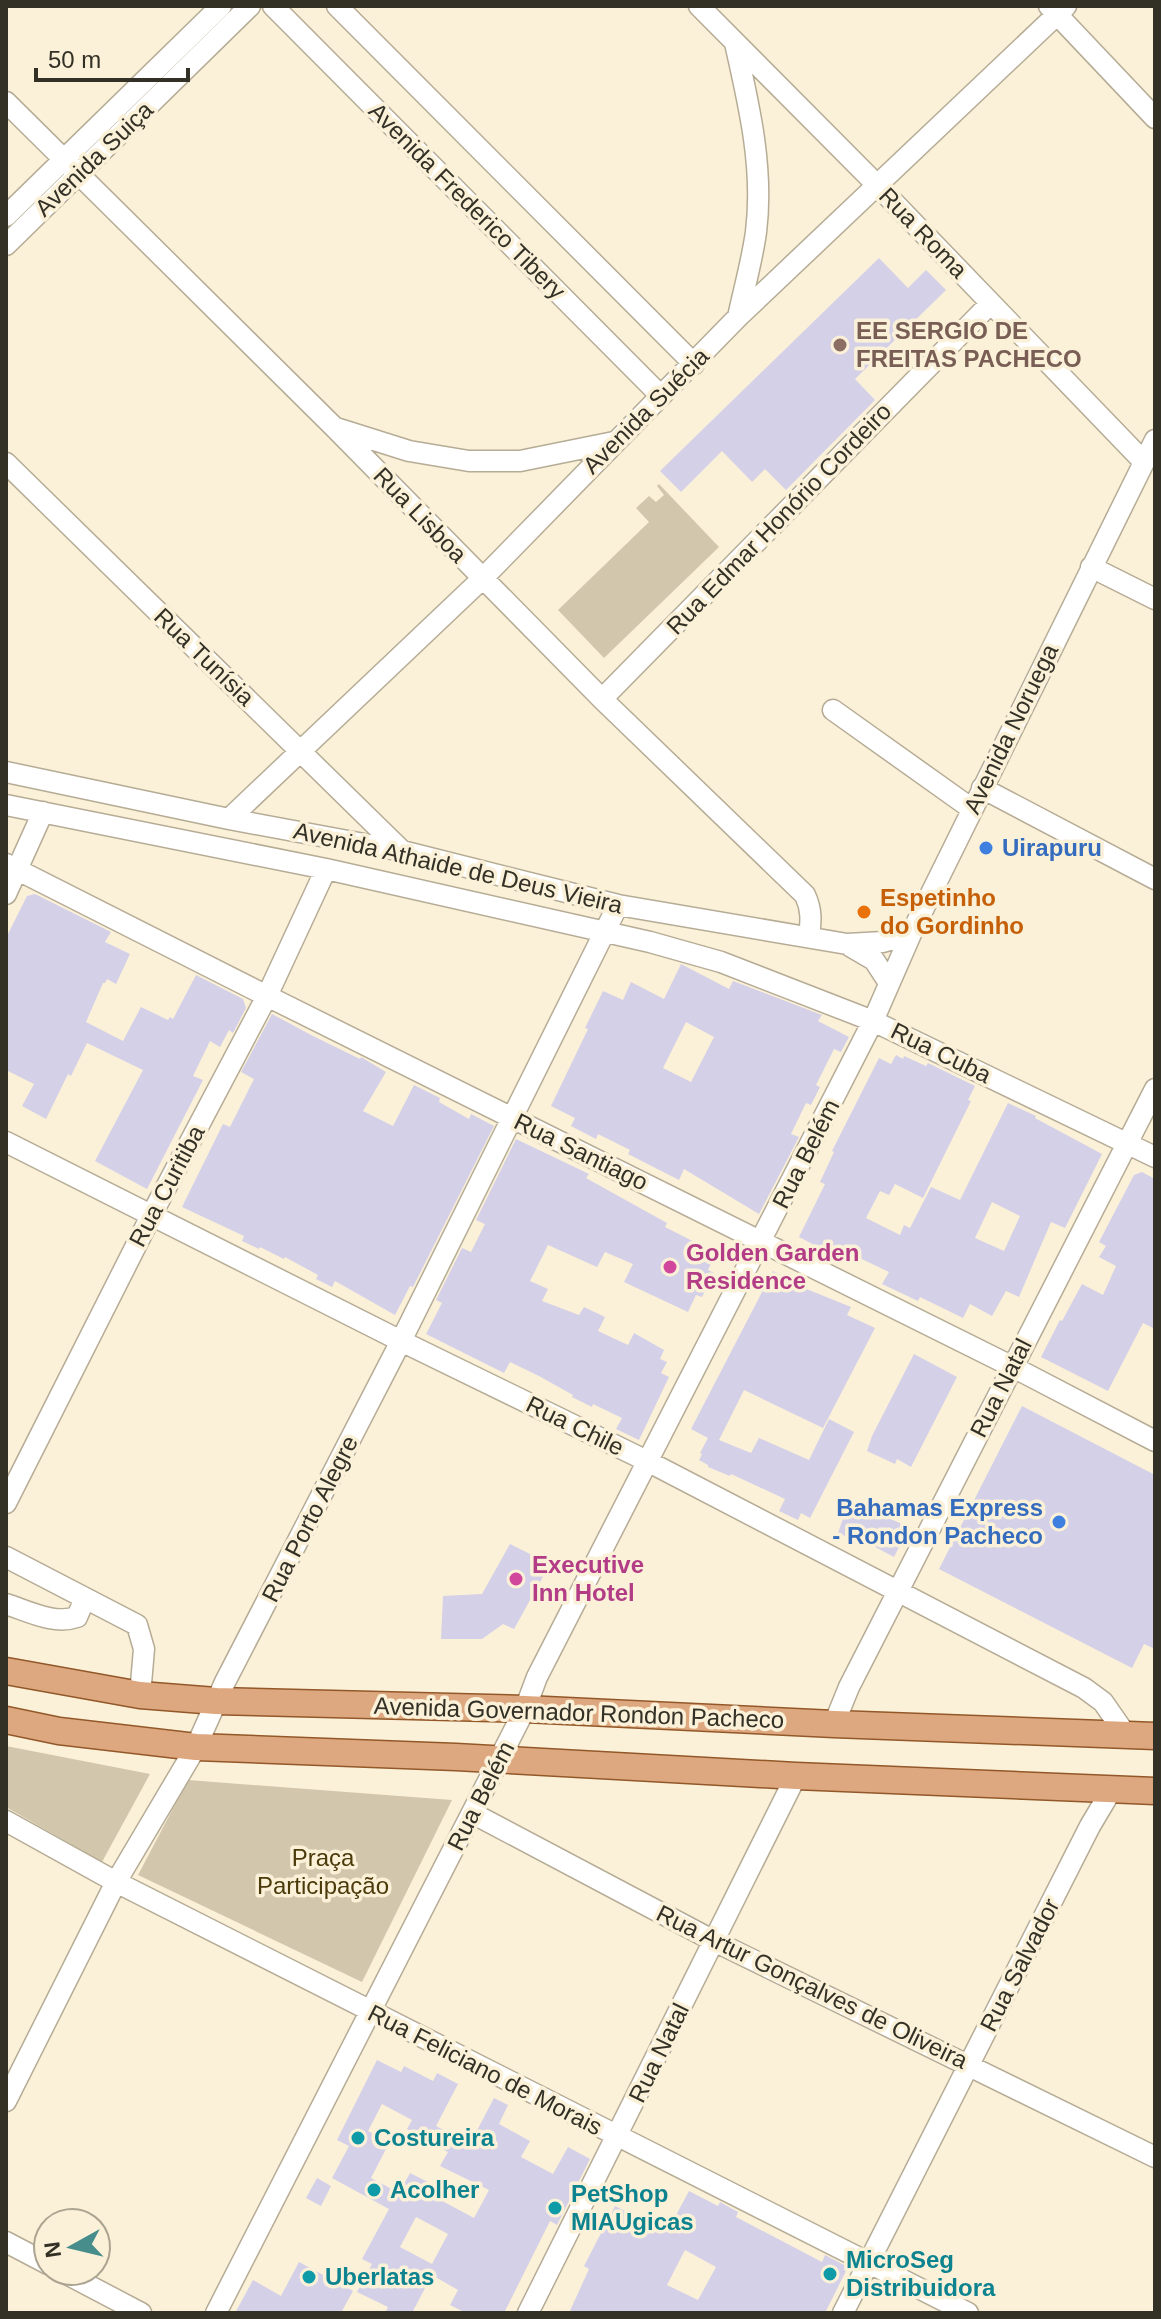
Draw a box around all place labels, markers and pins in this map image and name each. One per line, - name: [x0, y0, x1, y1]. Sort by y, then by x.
- place label: EE SERGIO DE FREITAS PACHECO: [856, 317, 1082, 372]
- marker: EE SERGIO DE FREITAS PACHECO: [831, 336, 849, 354]
- place label: Uirapuru: [1002, 834, 1102, 861]
- marker: Uirapuru: [977, 839, 995, 857]
- place label: Espetinho do Gordinho: [880, 884, 1024, 939]
- marker: Espetinho do Gordinho: [855, 903, 873, 921]
- place label: Golden Garden Residence: [686, 1239, 859, 1294]
- marker: Golden Garden Residence: [661, 1258, 679, 1276]
- place label: Bahamas Express - Rondon Pacheco: [832, 1494, 1043, 1549]
- marker: Bahamas Express - Rondon Pacheco: [1050, 1513, 1068, 1531]
- place label: Executive Inn Hotel: [532, 1551, 644, 1606]
- marker: Executive Inn Hotel: [507, 1570, 525, 1588]
- place label: Costureira: [374, 2124, 495, 2151]
- marker: Costureira: [349, 2129, 367, 2147]
- place label: Acolher: [390, 2176, 479, 2203]
- place label: PetShop MIAUgicas: [571, 2180, 694, 2235]
- marker: Acolher: [365, 2181, 383, 2199]
- marker: PetShop MIAUgicas: [546, 2199, 564, 2217]
- place label: MicroSeg Distribuidora: [846, 2246, 996, 2301]
- place label: Uberlatas: [325, 2263, 434, 2290]
- marker: MicroSeg Distribuidora: [821, 2265, 839, 2283]
- marker: Uberlatas: [300, 2268, 318, 2286]

